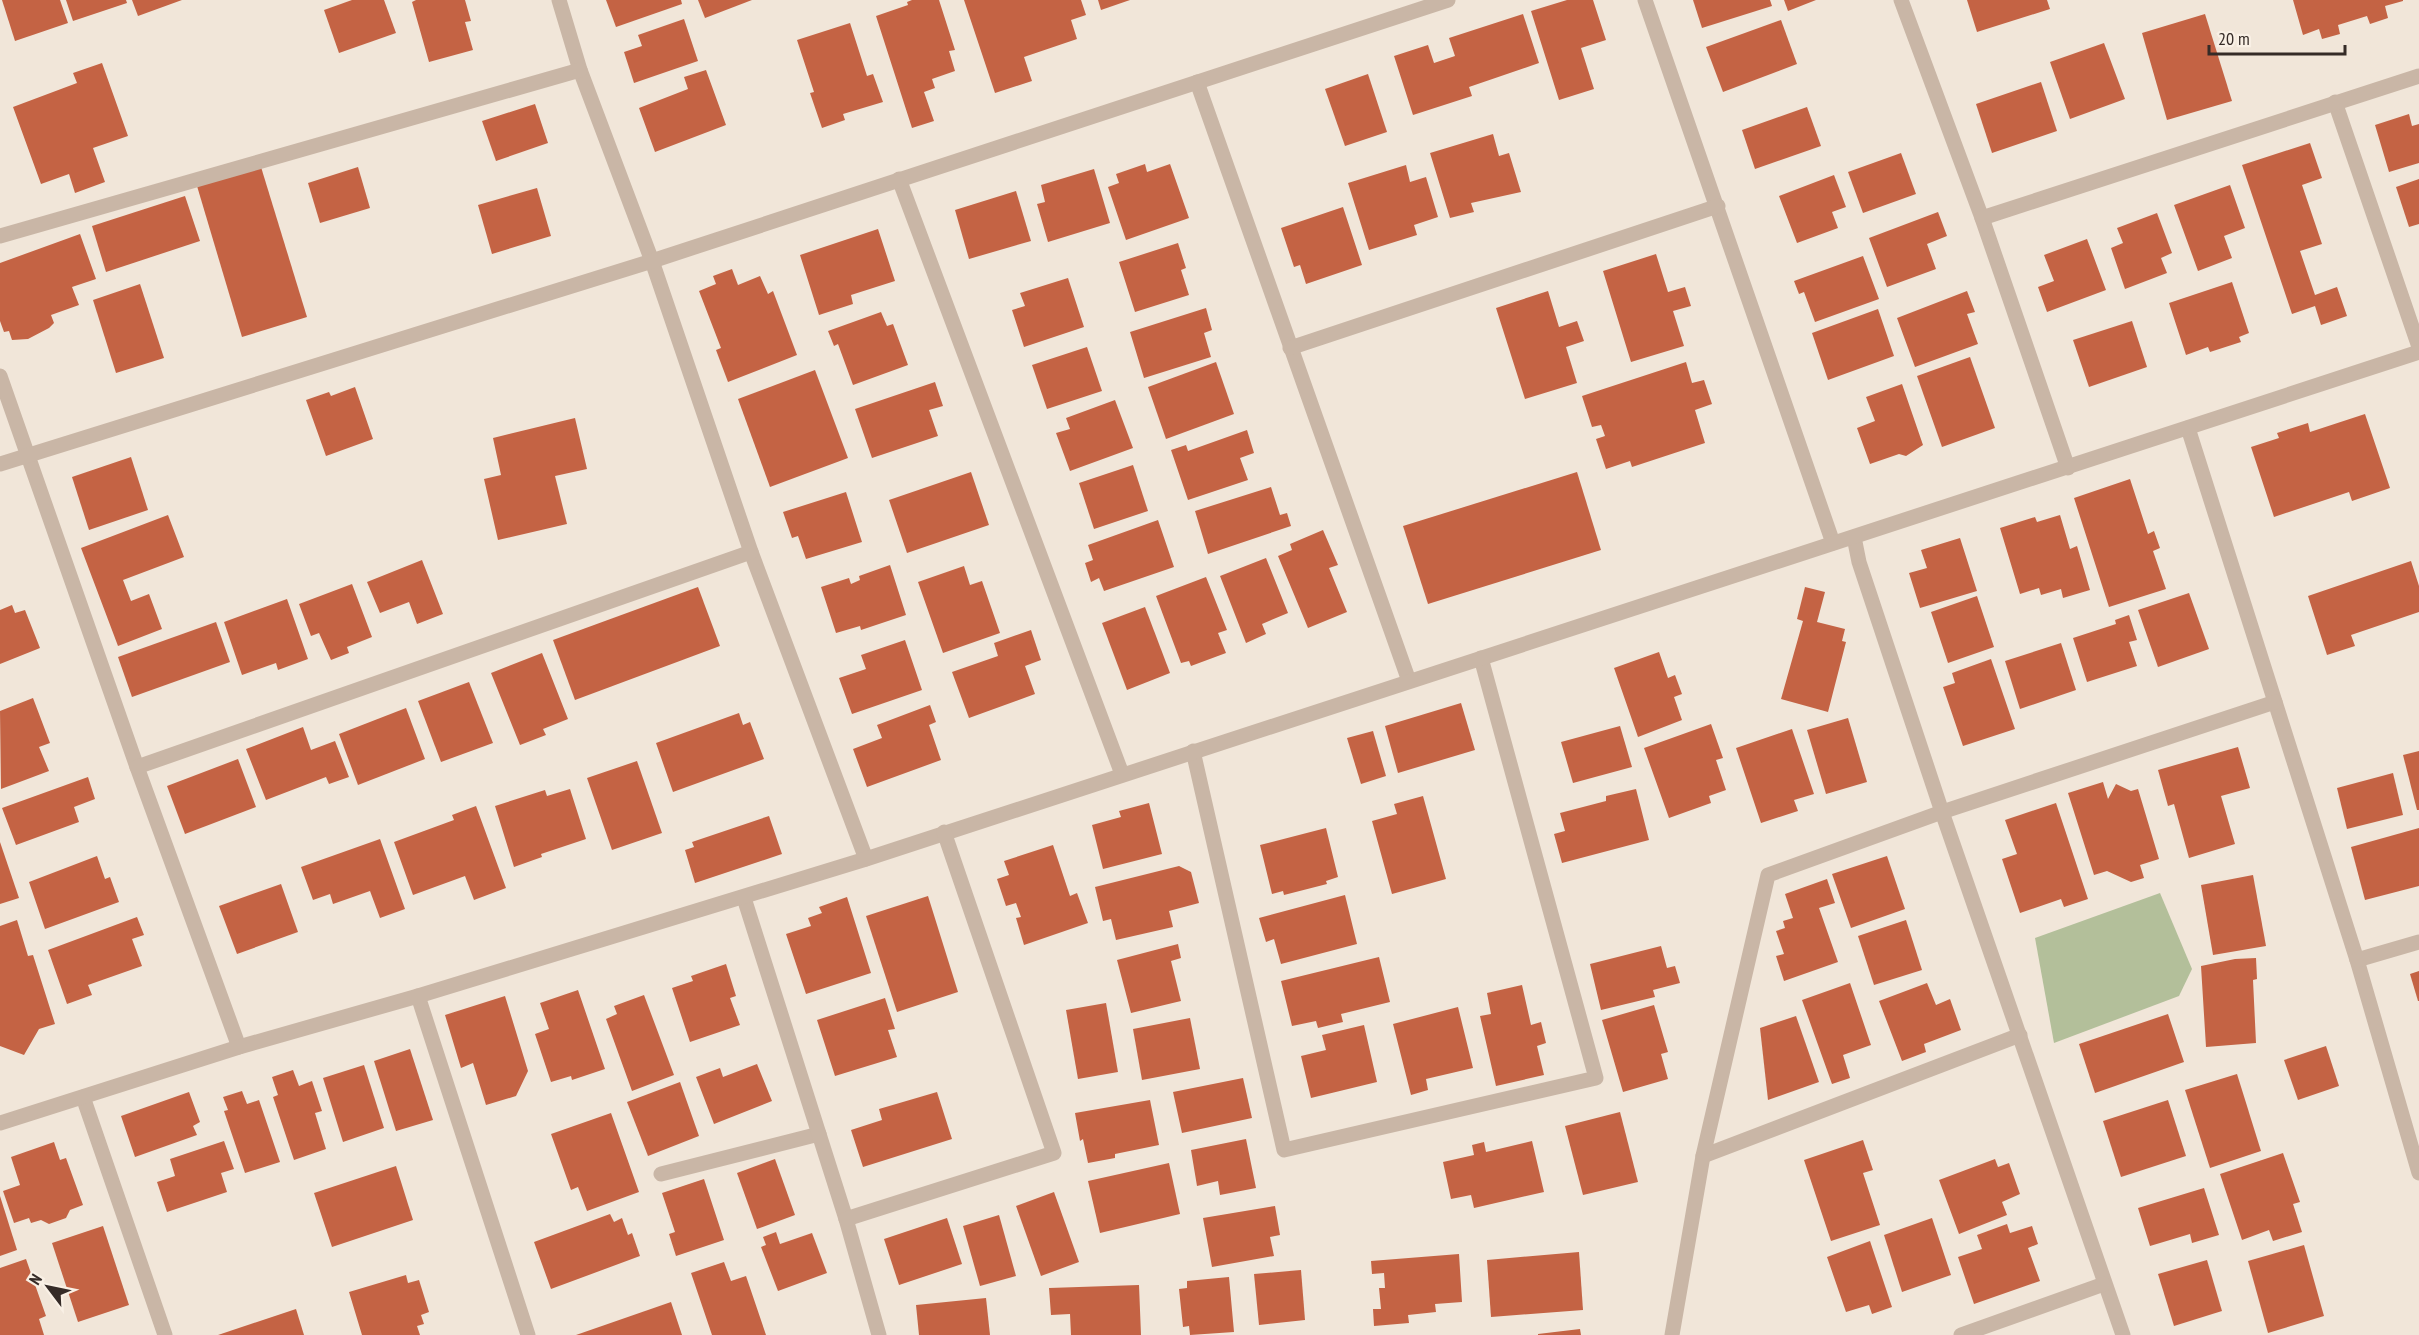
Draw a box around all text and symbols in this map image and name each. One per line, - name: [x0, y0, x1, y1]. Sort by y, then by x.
- scale bar: [2209, 18, 2346, 56]
- text: 20 m: [2218, 27, 2250, 50]
- north arrow: [18, 1257, 78, 1317]
- text: N: [25, 1270, 46, 1288]

